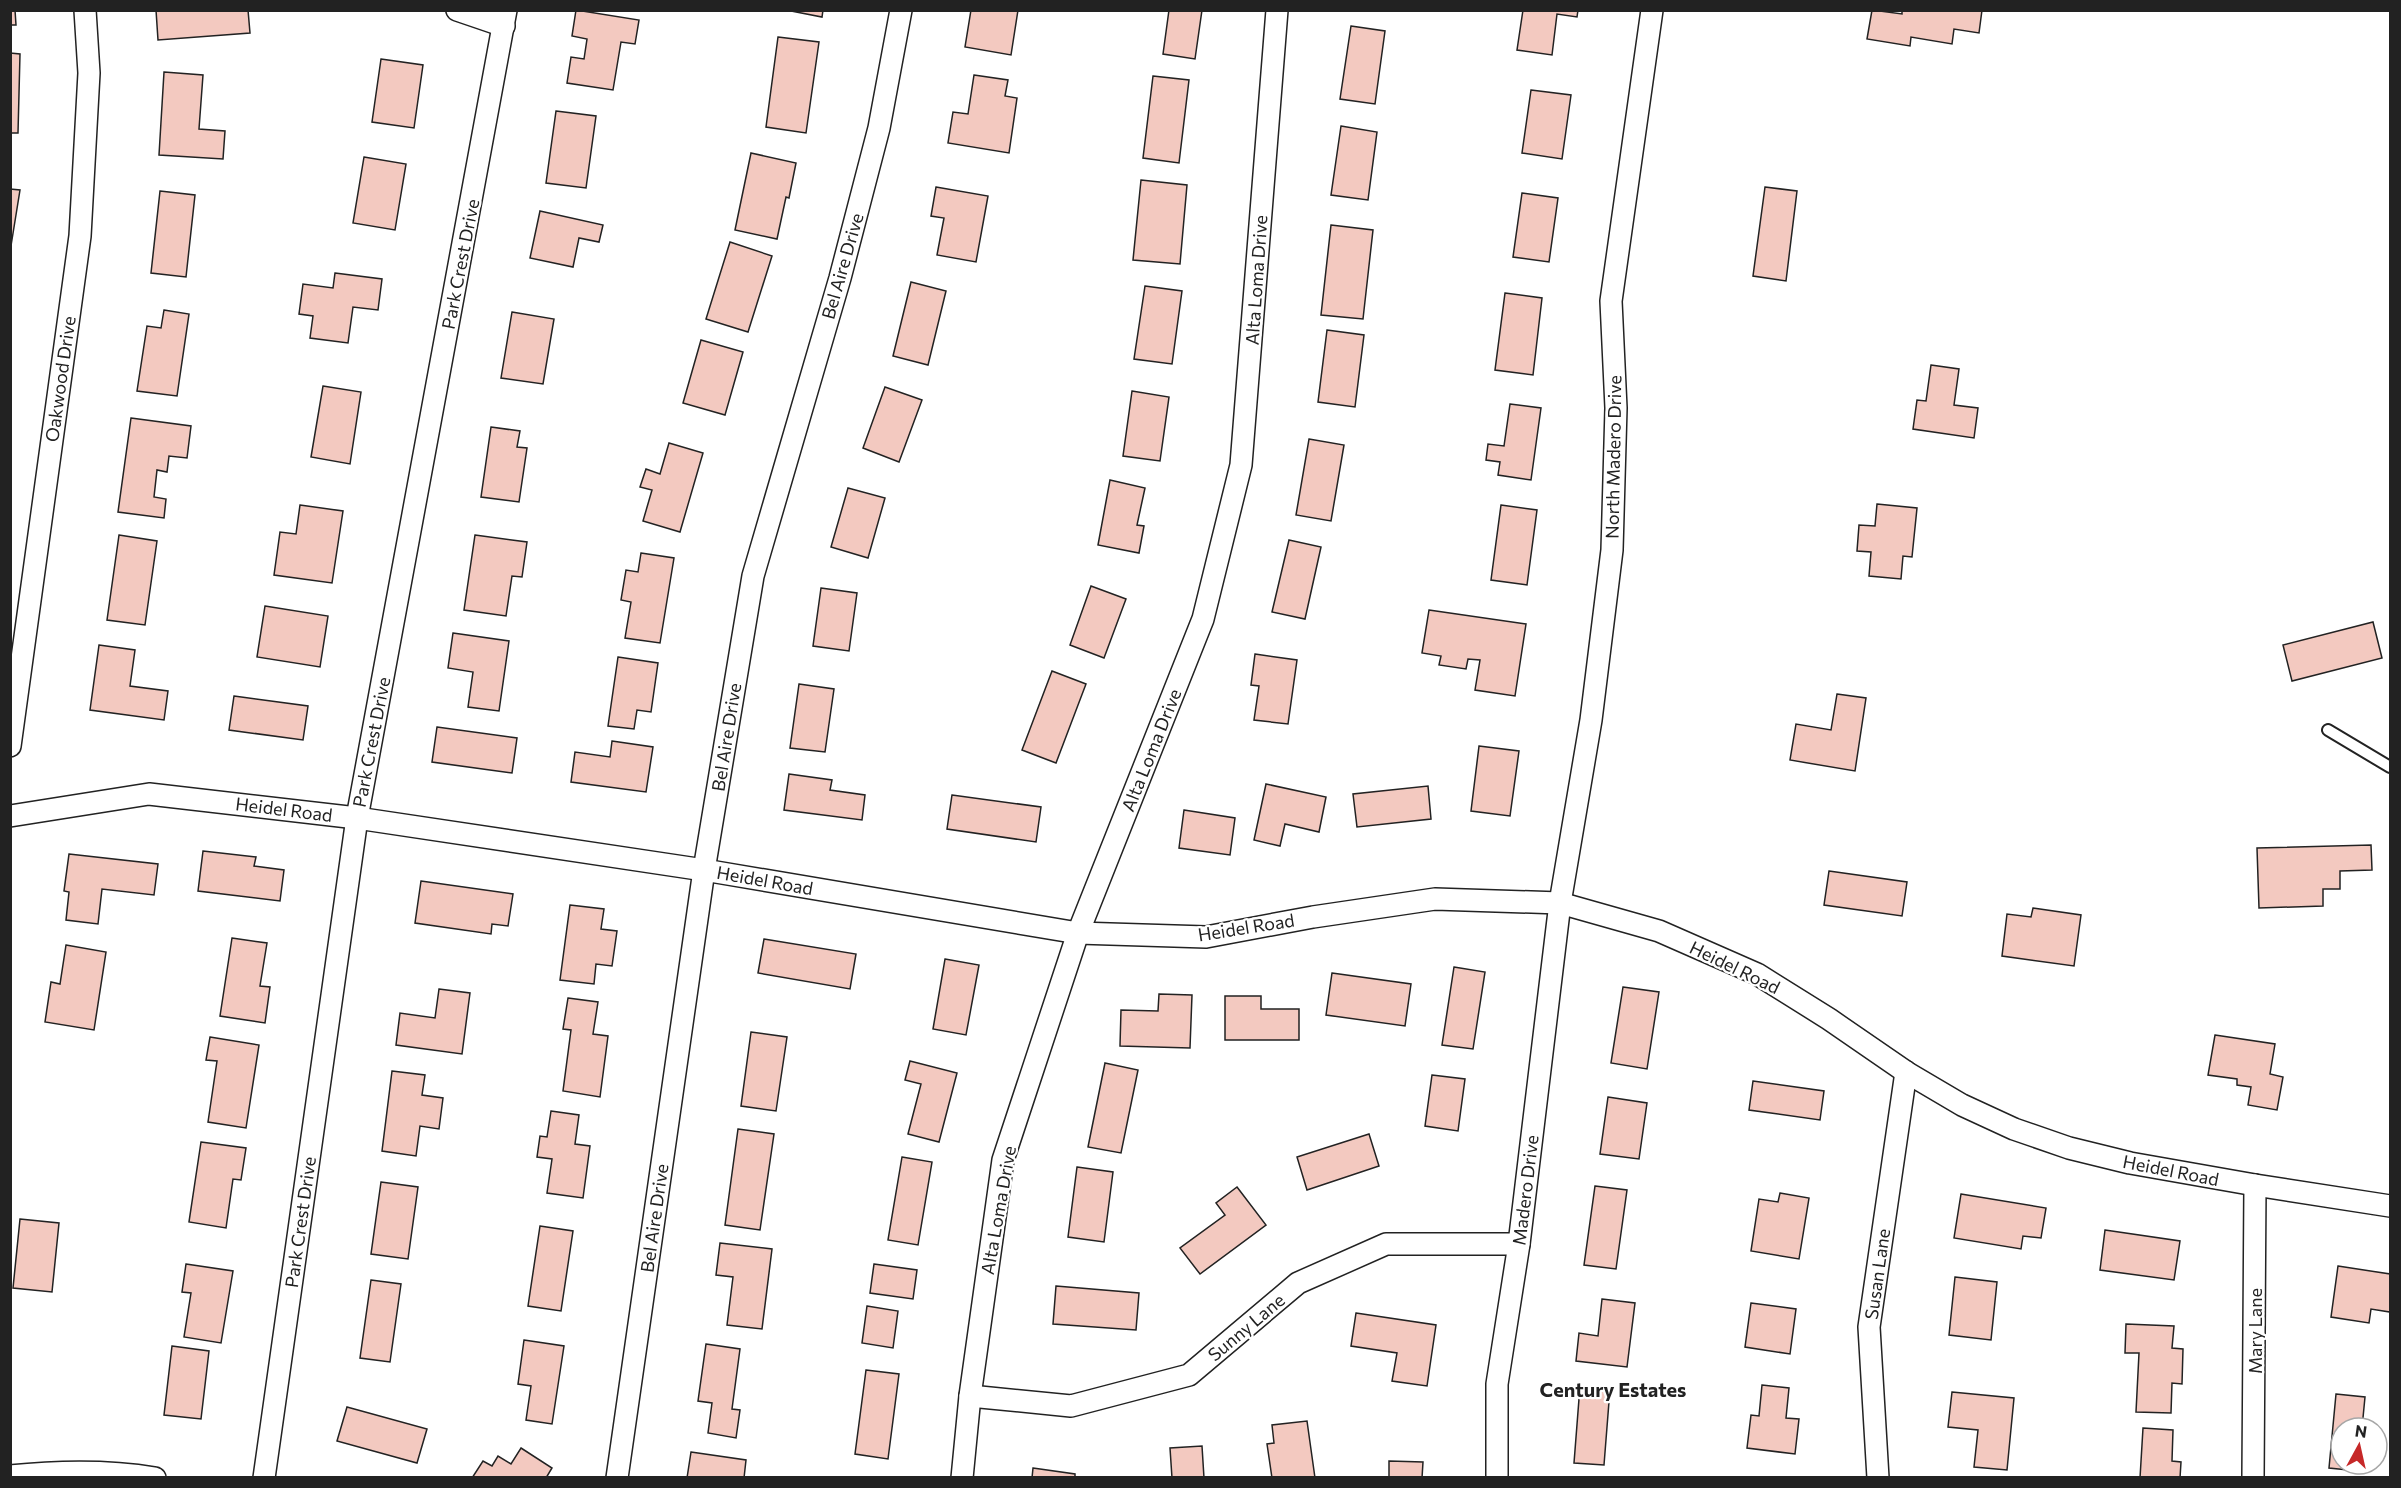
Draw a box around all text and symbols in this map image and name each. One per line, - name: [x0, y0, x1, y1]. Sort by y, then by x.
- street label: Park Crest Drive: [437, 197, 483, 331]
- street label: Bel Aire Drive: [816, 210, 868, 322]
- street label: Alta Loma Drive: [1240, 214, 1272, 346]
- street label: Oakwood Drive: [40, 315, 80, 443]
- street label: North Madero Drive: [1601, 375, 1625, 539]
- street label: Park Crest Drive: [348, 675, 394, 809]
- street label: Bel Aire Drive: [707, 681, 745, 793]
- street label: Alta Loma Drive: [1116, 685, 1186, 815]
- street label: Heidel Road: [234, 792, 334, 826]
- street label: Heidel Road: [715, 861, 815, 899]
- street label: Heidel Road: [1196, 909, 1296, 945]
- street label: Heidel Road: [1686, 936, 1784, 998]
- street label: Madero Drive: [1507, 1134, 1543, 1246]
- street label: Alta Loma Drive: [976, 1144, 1020, 1276]
- street label: Heidel Road: [2121, 1150, 2221, 1190]
- street label: Park Crest Drive: [280, 1155, 320, 1289]
- street label: Bel Aire Drive: [635, 1162, 673, 1274]
- street label: Susan Lane: [1860, 1227, 1894, 1321]
- street label: Mary Lane: [2244, 1288, 2266, 1374]
- street label: Sunny Lane: [1203, 1289, 1289, 1365]
- district label: Century Estates: [1540, 1377, 1686, 1401]
- north arrow: [2329, 1416, 2389, 1476]
- text: N: [2354, 1420, 2368, 1441]

